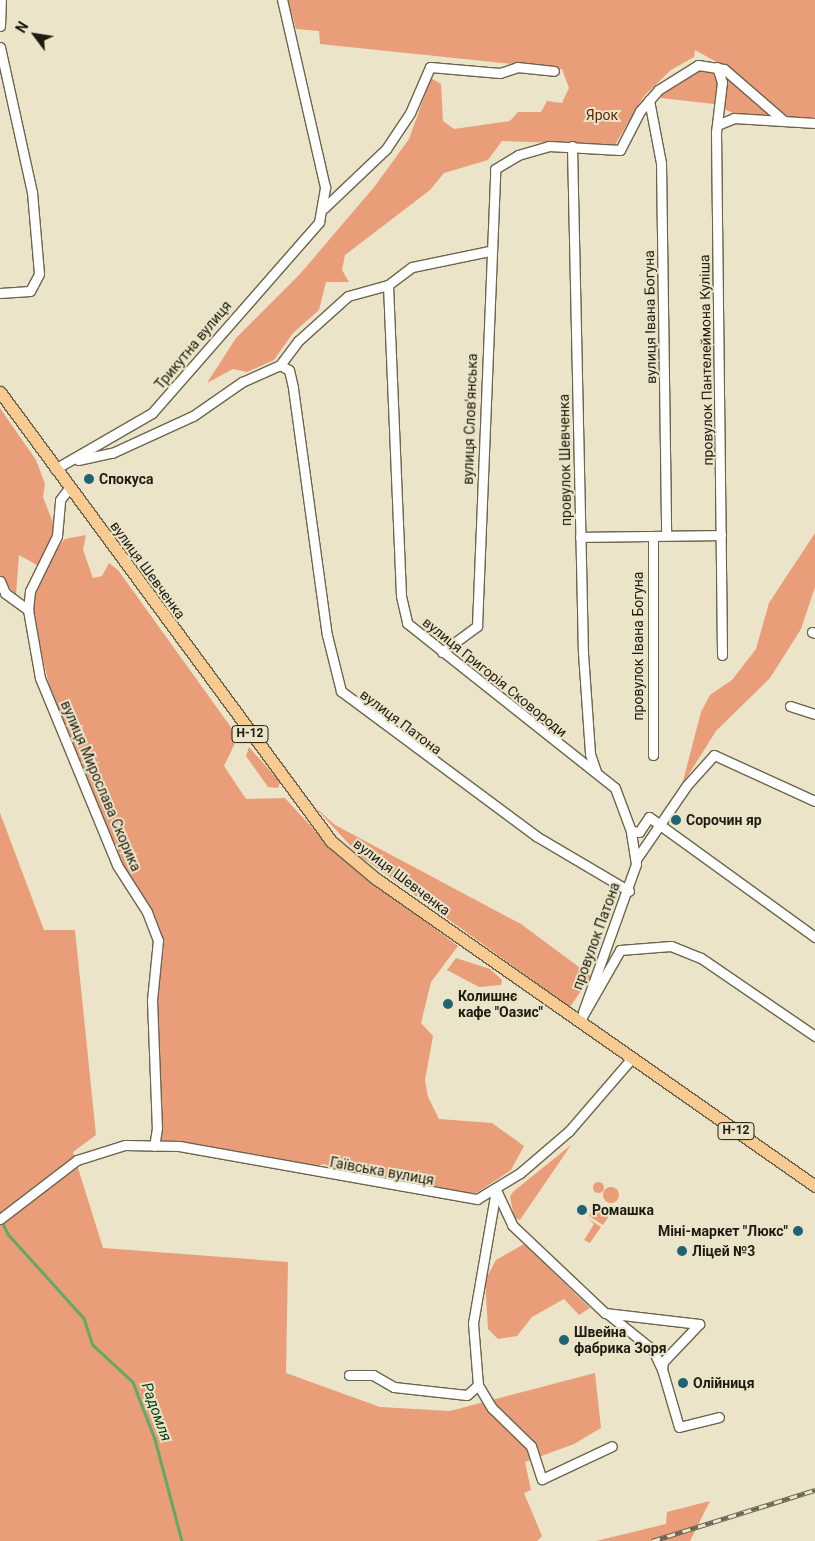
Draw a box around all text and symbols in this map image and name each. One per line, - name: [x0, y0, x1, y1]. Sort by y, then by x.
- north arrow: [10, 10, 60, 60]
- text: N: [13, 19, 32, 36]
- park label: Ярок: [586, 107, 618, 123]
- street label: вулиця Івана Богуна: [640, 250, 660, 384]
- street label: провулок Пантелеймона Куліша: [696, 254, 716, 466]
- street label: Трикутна вулиця: [151, 297, 235, 393]
- street label: вулиця Слов'янська: [459, 353, 481, 485]
- street label: провулок Шевченка: [555, 394, 575, 526]
- place label: Спокуса: [99, 471, 154, 487]
- marker: Спокуса: [83, 473, 95, 485]
- street label: вулиця Шевченка: [107, 518, 189, 622]
- street label: провулок Івана Богуна: [630, 572, 646, 720]
- street label: вулиця Григорія Сковороди: [419, 614, 571, 740]
- street label: вулиця Патона: [357, 686, 445, 758]
- street label: вулиця Мирослава Скорика: [57, 698, 145, 874]
- road number: Н-12: [231, 724, 269, 744]
- place label: Сорочин яр: [686, 812, 762, 828]
- marker: Сорочин яр: [670, 814, 682, 826]
- street label: вулиця Шевченка: [350, 835, 454, 919]
- street label: провулок Патона: [569, 880, 623, 992]
- place label: Колишнє кафе "Оазис": [458, 988, 543, 1020]
- marker: Колишнє кафе "Оазис": [442, 998, 454, 1010]
- road number: Н-12: [717, 1122, 755, 1140]
- street label: Гаївська вулиця: [329, 1154, 435, 1188]
- place label: Ромашка: [592, 1202, 654, 1218]
- marker: Ромашка: [576, 1204, 588, 1216]
- place label: Міні-маркет "Люкс": [658, 1223, 788, 1239]
- marker: Міні-маркет "Люкс": [792, 1225, 804, 1237]
- place label: Ліцей №3: [692, 1243, 755, 1259]
- marker: Ліцей №3: [676, 1245, 688, 1257]
- place label: Швейна фабрика Зоря: [574, 1324, 667, 1356]
- marker: Швейна фабрика Зоря: [558, 1334, 570, 1346]
- place label: Олійниця: [693, 1375, 755, 1391]
- marker: Олійниця: [677, 1377, 689, 1389]
- water label: Радомля: [137, 1380, 175, 1444]

